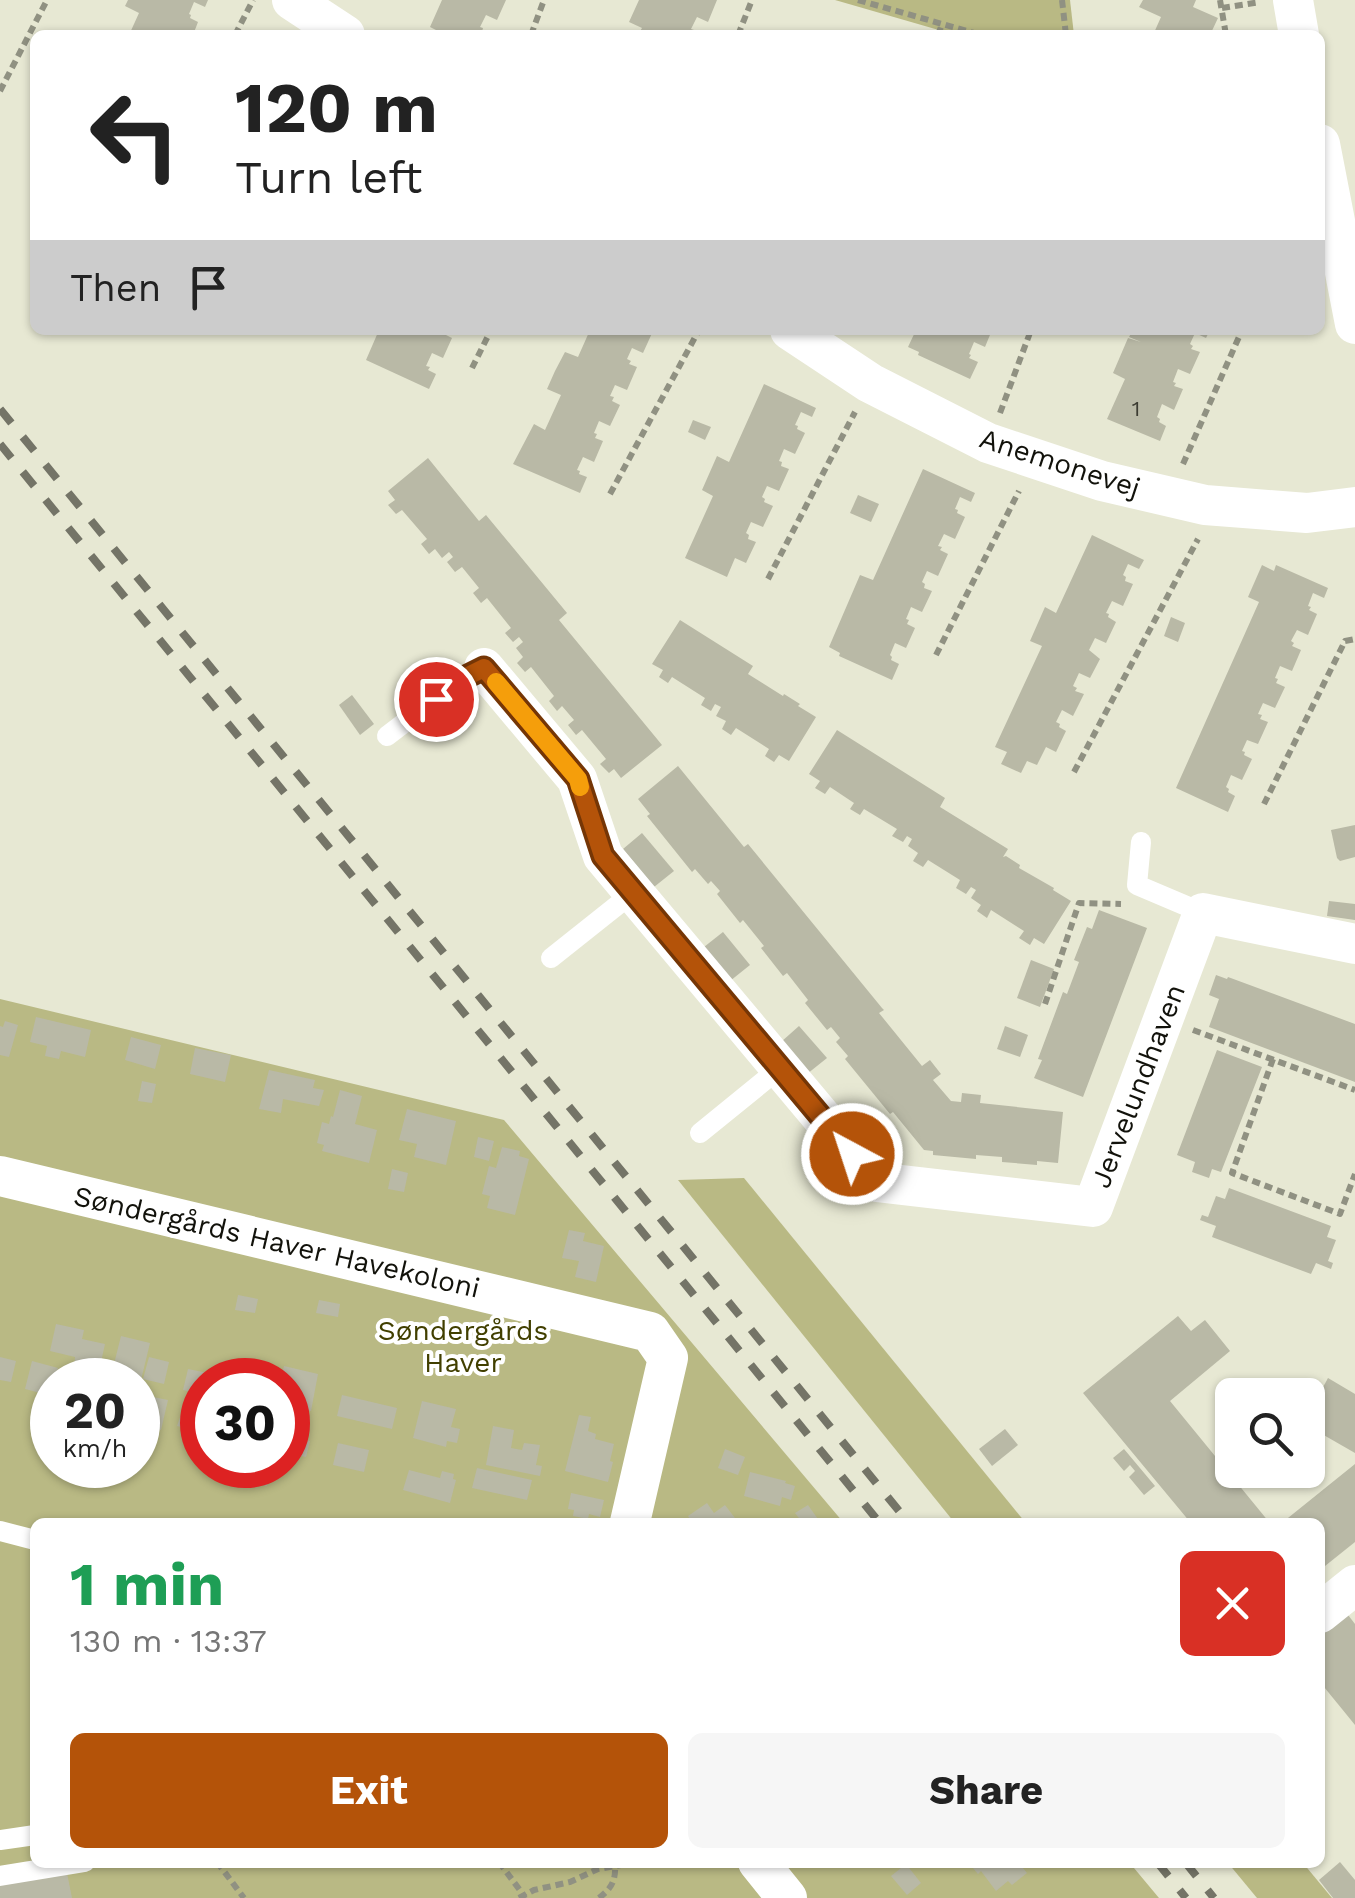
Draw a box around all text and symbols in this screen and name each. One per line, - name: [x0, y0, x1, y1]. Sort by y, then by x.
- text: 120 m: [235, 67, 438, 149]
- icon: left: [70, 70, 200, 200]
- text: Turn left: [235, 151, 422, 204]
- icon: arrive: [181, 260, 236, 315]
- text: Then: [70, 266, 161, 310]
- house number: 1: [1132, 396, 1140, 421]
- street label: Anemonevej: [976, 422, 1144, 504]
- pin: [394, 657, 479, 742]
- icon: arrive: [409, 672, 464, 727]
- street label: Jervelundhaven: [1084, 980, 1192, 1192]
- position arrow: [800, 1102, 904, 1206]
- street label: Søndergårds Haver Havekoloni: [71, 1179, 483, 1305]
- park label: Søndergårds Haver: [378, 1314, 548, 1379]
- speed limit sign: 30: [180, 1358, 310, 1488]
- map controls: [1215, 1378, 1325, 1488]
- button: search: [1215, 1378, 1325, 1488]
- text: 20: [64, 1381, 126, 1440]
- text: km/h: [63, 1434, 127, 1463]
- text: 1 min: [70, 1549, 224, 1620]
- button: close: [1180, 1551, 1285, 1656]
- text: 130 m · 13:37: [70, 1622, 267, 1660]
- button: Exit: [70, 1733, 668, 1848]
- button: Share: [688, 1733, 1285, 1848]

